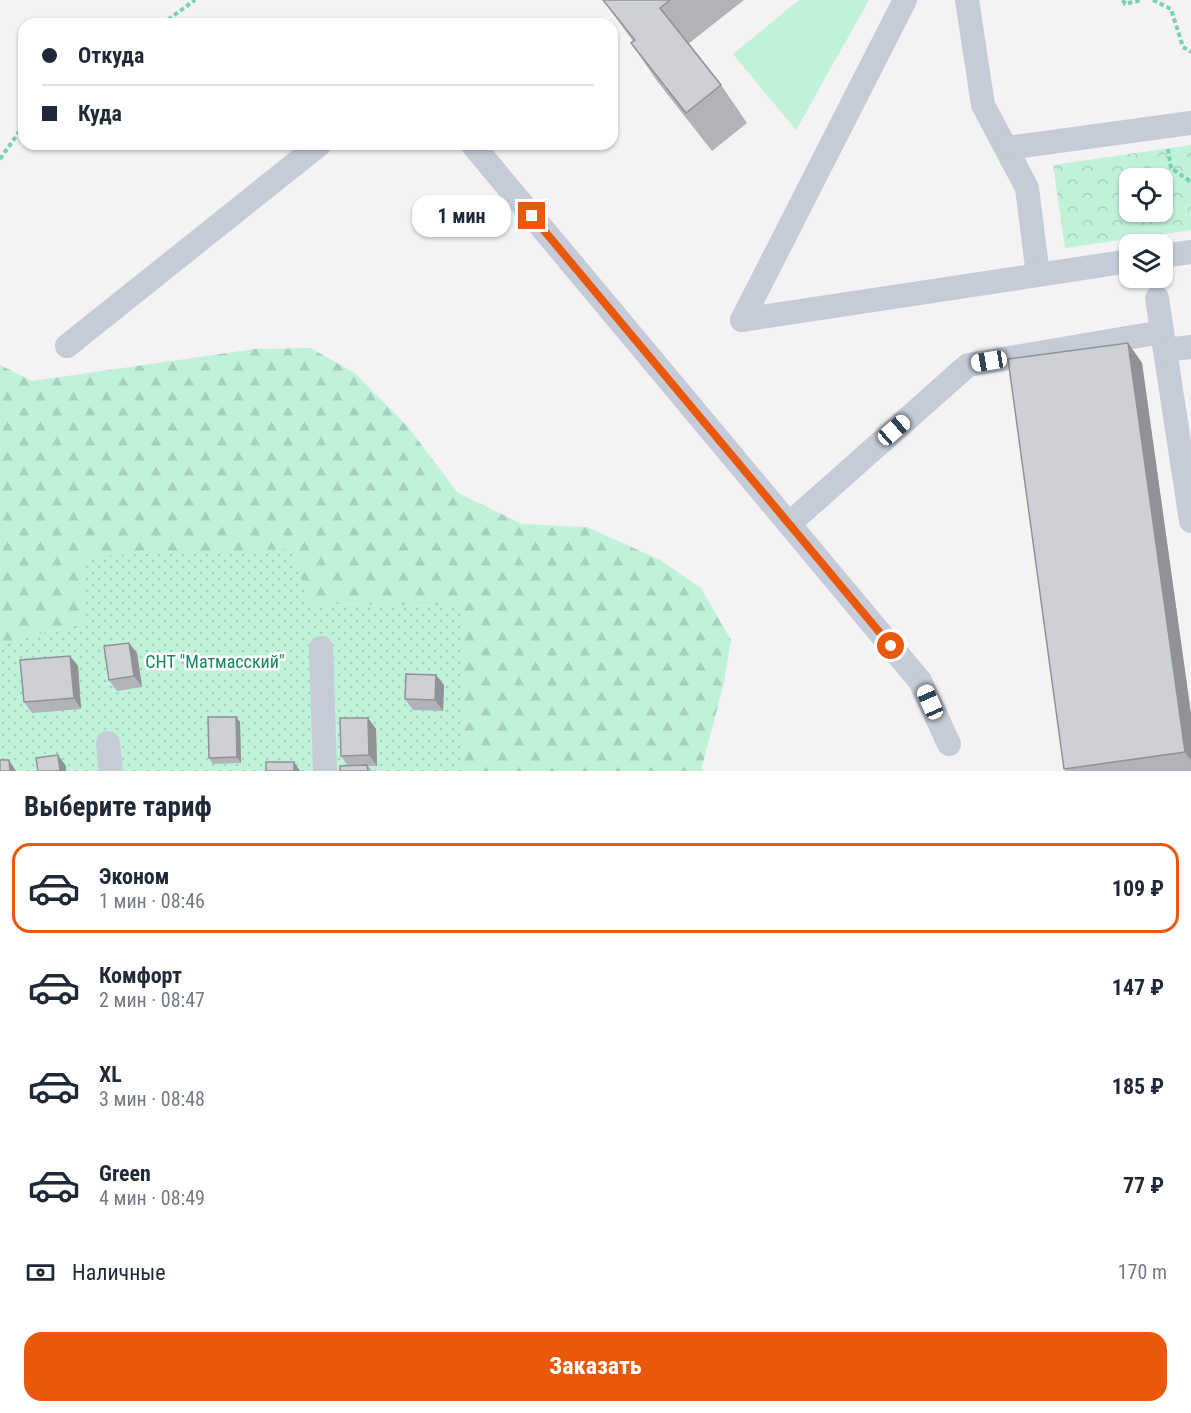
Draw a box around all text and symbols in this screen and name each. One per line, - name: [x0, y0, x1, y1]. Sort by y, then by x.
- text: Откуда: [78, 43, 144, 68]
- text: Куда: [78, 101, 122, 126]
- map controls: [1119, 168, 1173, 288]
- button: locate: [1119, 168, 1173, 222]
- callout: 1 мин: [412, 195, 511, 237]
- route end: [518, 202, 545, 229]
- text: 1 мин: [438, 204, 485, 228]
- button: layers: [1119, 234, 1173, 288]
- car: [970, 349, 1008, 373]
- car: [875, 411, 913, 449]
- route start: [877, 632, 904, 659]
- park label: СНТ "Матмасский": [145, 651, 285, 672]
- car: [914, 682, 946, 722]
- text: Выберите тариф: [24, 791, 212, 823]
- icon: car: [27, 861, 81, 915]
- text: Эконом: [99, 864, 169, 889]
- text: 109 ₽: [1112, 876, 1164, 901]
- text: 1 мин · 08:46: [99, 889, 205, 913]
- icon: car: [27, 960, 81, 1014]
- text: Комфорт: [99, 963, 182, 988]
- text: 147 ₽: [1112, 975, 1164, 1000]
- text: 2 мин · 08:47: [99, 988, 205, 1012]
- icon: car: [27, 1059, 81, 1113]
- text: XL: [99, 1062, 122, 1087]
- text: 185 ₽: [1112, 1074, 1164, 1099]
- text: 3 мин · 08:48: [99, 1087, 205, 1111]
- icon: car: [27, 1158, 81, 1212]
- text: Green: [99, 1161, 151, 1186]
- text: 77 ₽: [1123, 1173, 1164, 1198]
- text: 4 мин · 08:49: [99, 1186, 205, 1210]
- icon: cash: [24, 1256, 57, 1289]
- text: Наличные: [72, 1260, 166, 1285]
- text: 170 m: [1118, 1260, 1167, 1284]
- button: Заказать: [24, 1332, 1167, 1401]

